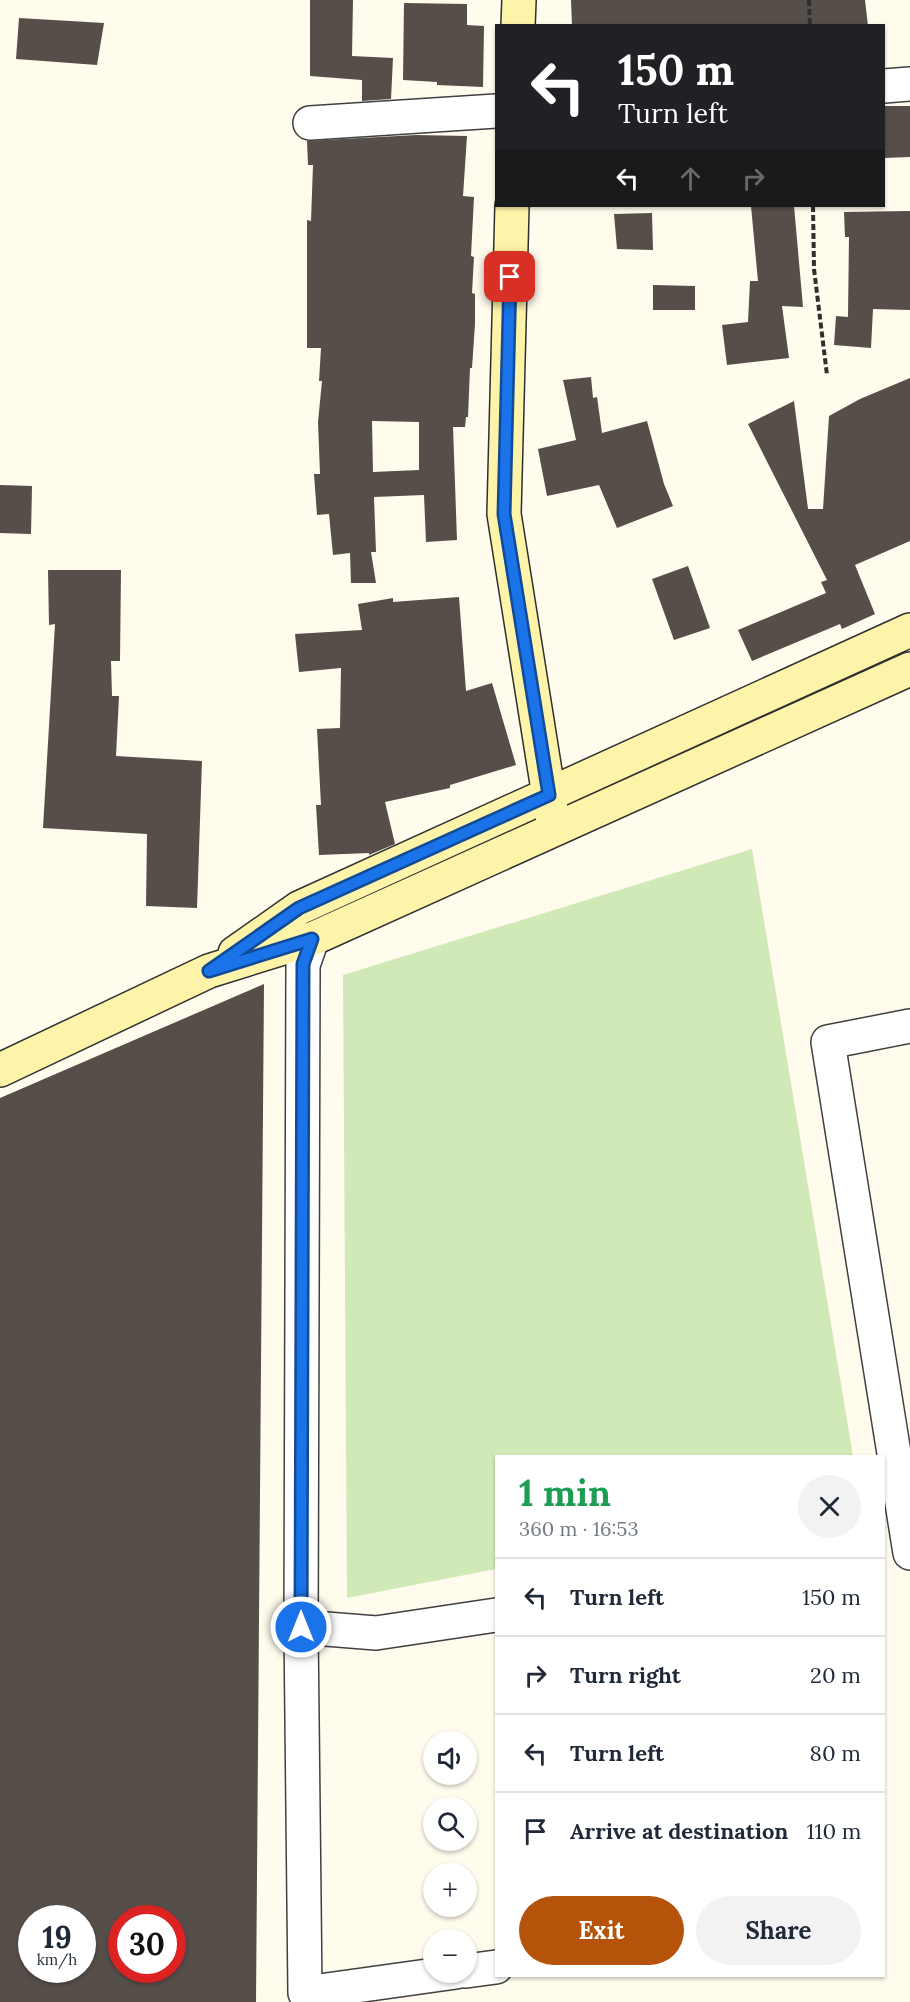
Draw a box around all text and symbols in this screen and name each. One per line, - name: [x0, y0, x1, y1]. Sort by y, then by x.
- text: 150 m: [618, 43, 734, 97]
- icon: left: [519, 48, 597, 126]
- text: Turn left: [618, 96, 728, 130]
- icon: left: [611, 162, 644, 195]
- icon: ahead: [674, 162, 707, 195]
- icon: right: [737, 162, 770, 195]
- pin: [484, 251, 535, 302]
- icon: arrive: [493, 260, 526, 293]
- text: 1 min: [519, 1470, 611, 1516]
- button: close: [798, 1475, 861, 1538]
- text: 360 m · 16:53: [519, 1516, 639, 1541]
- icon: left: [519, 1581, 552, 1614]
- text: Turn left: [570, 1583, 664, 1611]
- text: 150 m: [802, 1583, 861, 1611]
- position arrow: [269, 1595, 333, 1659]
- icon: right: [519, 1659, 552, 1692]
- text: Turn right: [570, 1661, 681, 1689]
- text: 20 m: [810, 1661, 861, 1689]
- map controls: [423, 1731, 477, 1983]
- button: sound: [423, 1731, 477, 1785]
- icon: left: [519, 1737, 552, 1770]
- text: Turn left: [570, 1739, 664, 1767]
- text: 80 m: [810, 1739, 861, 1767]
- button: search: [423, 1797, 477, 1851]
- icon: arrive: [519, 1815, 552, 1848]
- text: Arrive at destination: [570, 1817, 788, 1845]
- text: 110 m: [806, 1817, 862, 1845]
- button: +: [423, 1863, 477, 1917]
- button: Exit: [519, 1896, 684, 1965]
- button: Share: [696, 1896, 861, 1965]
- speed limit sign: 30: [108, 1905, 186, 1983]
- text: 19: [42, 1918, 72, 1956]
- button: −: [423, 1929, 477, 1983]
- text: km/h: [37, 1950, 77, 1969]

